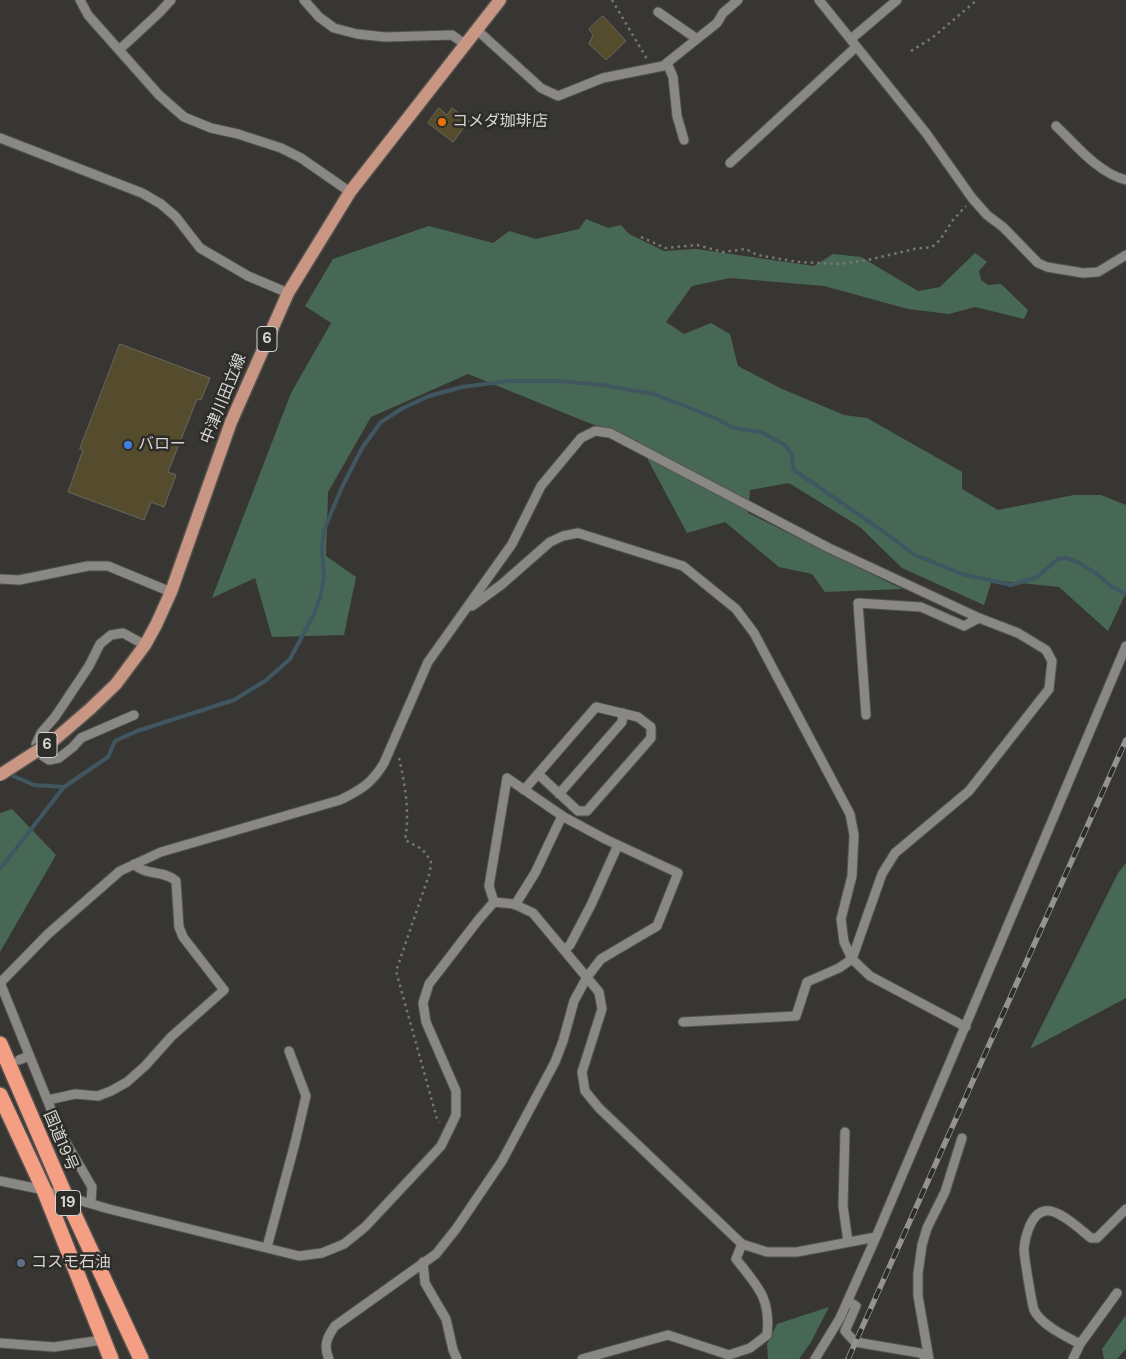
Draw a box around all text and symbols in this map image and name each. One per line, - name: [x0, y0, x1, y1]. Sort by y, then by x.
- place label: コメダ珈琲店: [452, 112, 548, 132]
- marker: コメダ珈琲店: [436, 116, 448, 128]
- road number: 6: [257, 326, 277, 352]
- street label: 中津川田立線: [197, 351, 251, 447]
- place label: バロー: [138, 435, 186, 455]
- marker: バロー: [122, 439, 134, 451]
- road number: 6: [37, 732, 57, 758]
- street label: 国道19号: [39, 1108, 81, 1174]
- road number: 19: [56, 1190, 80, 1216]
- place label: コスモ石油: [31, 1253, 111, 1273]
- marker: コスモ石油: [15, 1257, 27, 1269]

